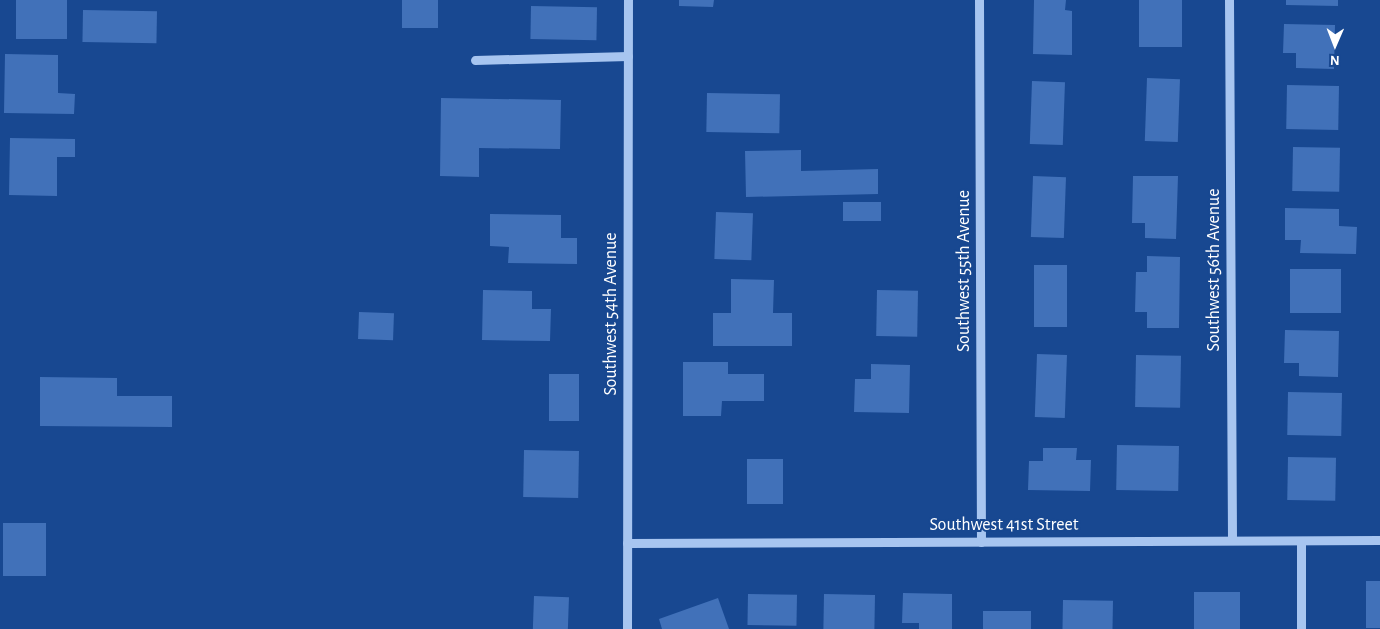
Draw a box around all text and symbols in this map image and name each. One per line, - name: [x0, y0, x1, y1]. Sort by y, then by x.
- north arrow: [1310, 20, 1360, 70]
- text: N: [1330, 53, 1340, 67]
- street label: Southwest 56th Avenue: [1203, 189, 1225, 351]
- street label: Southwest 55th Avenue: [953, 190, 975, 352]
- street label: Southwest 54th Avenue: [600, 232, 622, 396]
- street label: Southwest 41st Street: [929, 514, 1079, 536]

